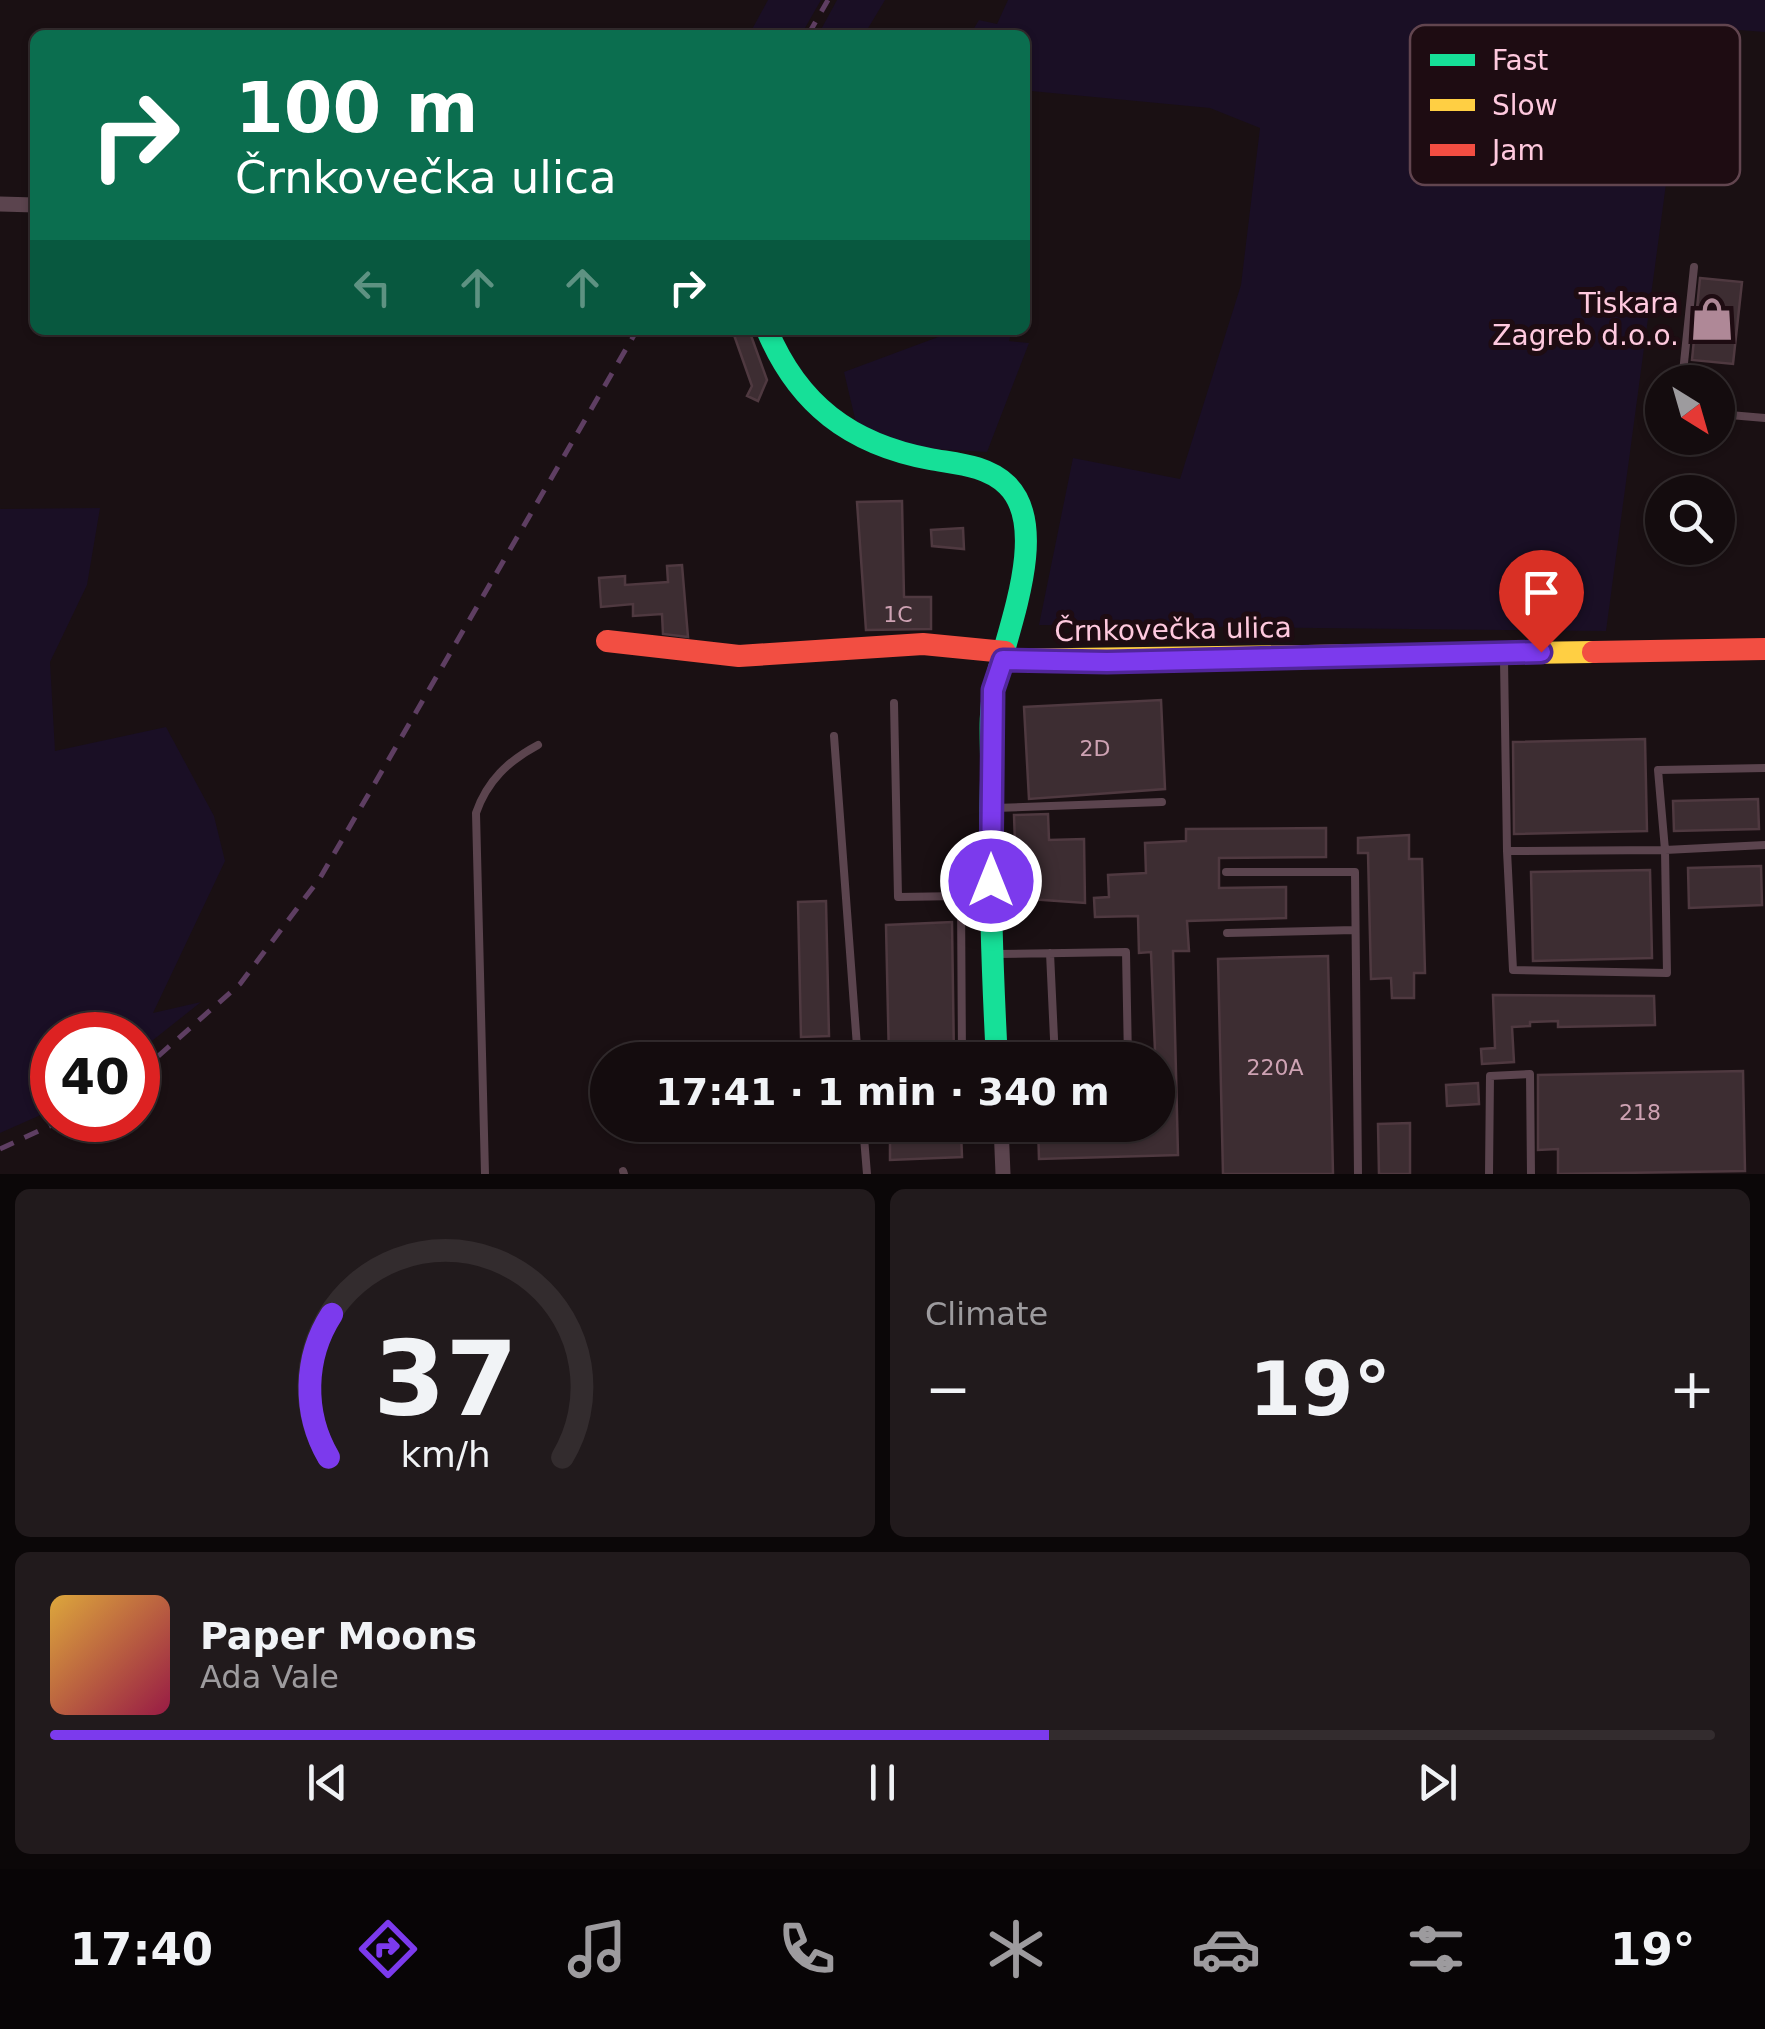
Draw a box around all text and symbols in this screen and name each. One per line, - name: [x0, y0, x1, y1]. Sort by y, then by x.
- legend: [1410, 25, 1740, 185]
- text: Fast: [1492, 44, 1548, 77]
- text: 100 m: [235, 67, 478, 149]
- icon: right: [70, 70, 200, 200]
- text: Slow: [1492, 89, 1558, 122]
- text: Jam: [1490, 134, 1545, 167]
- text: Črnkovečka ulica: [235, 151, 617, 204]
- icon: left: [345, 260, 400, 315]
- icon: ahead: [450, 260, 505, 315]
- icon: ahead: [555, 260, 610, 315]
- icon: right: [660, 260, 715, 315]
- place label: Tiskara Zagreb d.o.o.: [1492, 287, 1679, 352]
- shop icon: Tiskara Zagreb d.o.o.: [1688, 295, 1736, 343]
- north arrow: [1645, 365, 1735, 455]
- map controls: [1645, 365, 1735, 565]
- button: search: [1645, 475, 1735, 565]
- pin: [1499, 550, 1584, 653]
- icon: arrive: [1514, 565, 1569, 620]
- house number: 1C: [883, 602, 913, 627]
- street label: Črnkovečka ulica: [1054, 610, 1292, 648]
- house number: 2D: [1080, 736, 1110, 761]
- position arrow: [939, 829, 1043, 933]
- speed limit sign: 40: [30, 1012, 160, 1142]
- house number: 220A: [1246, 1055, 1304, 1080]
- text: 17:41 · 1 min · 340 m: [655, 1070, 1110, 1114]
- house number: 218: [1619, 1100, 1661, 1125]
- text: Climate: [925, 1295, 1048, 1333]
- text: 37: [373, 1318, 517, 1440]
- text: 19°: [1249, 1345, 1391, 1433]
- text: −: [925, 1357, 971, 1421]
- text: +: [1669, 1357, 1715, 1421]
- text: km/h: [400, 1434, 490, 1475]
- text: Paper Moons: [200, 1614, 477, 1658]
- text: Ada Vale: [200, 1658, 339, 1696]
- icon: previous: [300, 1755, 355, 1810]
- icon: pause: [855, 1755, 910, 1810]
- icon: next: [1410, 1755, 1465, 1810]
- icon: directions: [353, 1914, 423, 1984]
- icon: music: [562, 1914, 632, 1984]
- icon: phone: [772, 1914, 842, 1984]
- icon: climate: [981, 1914, 1051, 1984]
- icon: car: [1191, 1914, 1261, 1984]
- icon: filters: [1401, 1914, 1471, 1984]
- text: 17:40: [70, 1923, 213, 1976]
- text: 19°: [1610, 1923, 1695, 1976]

